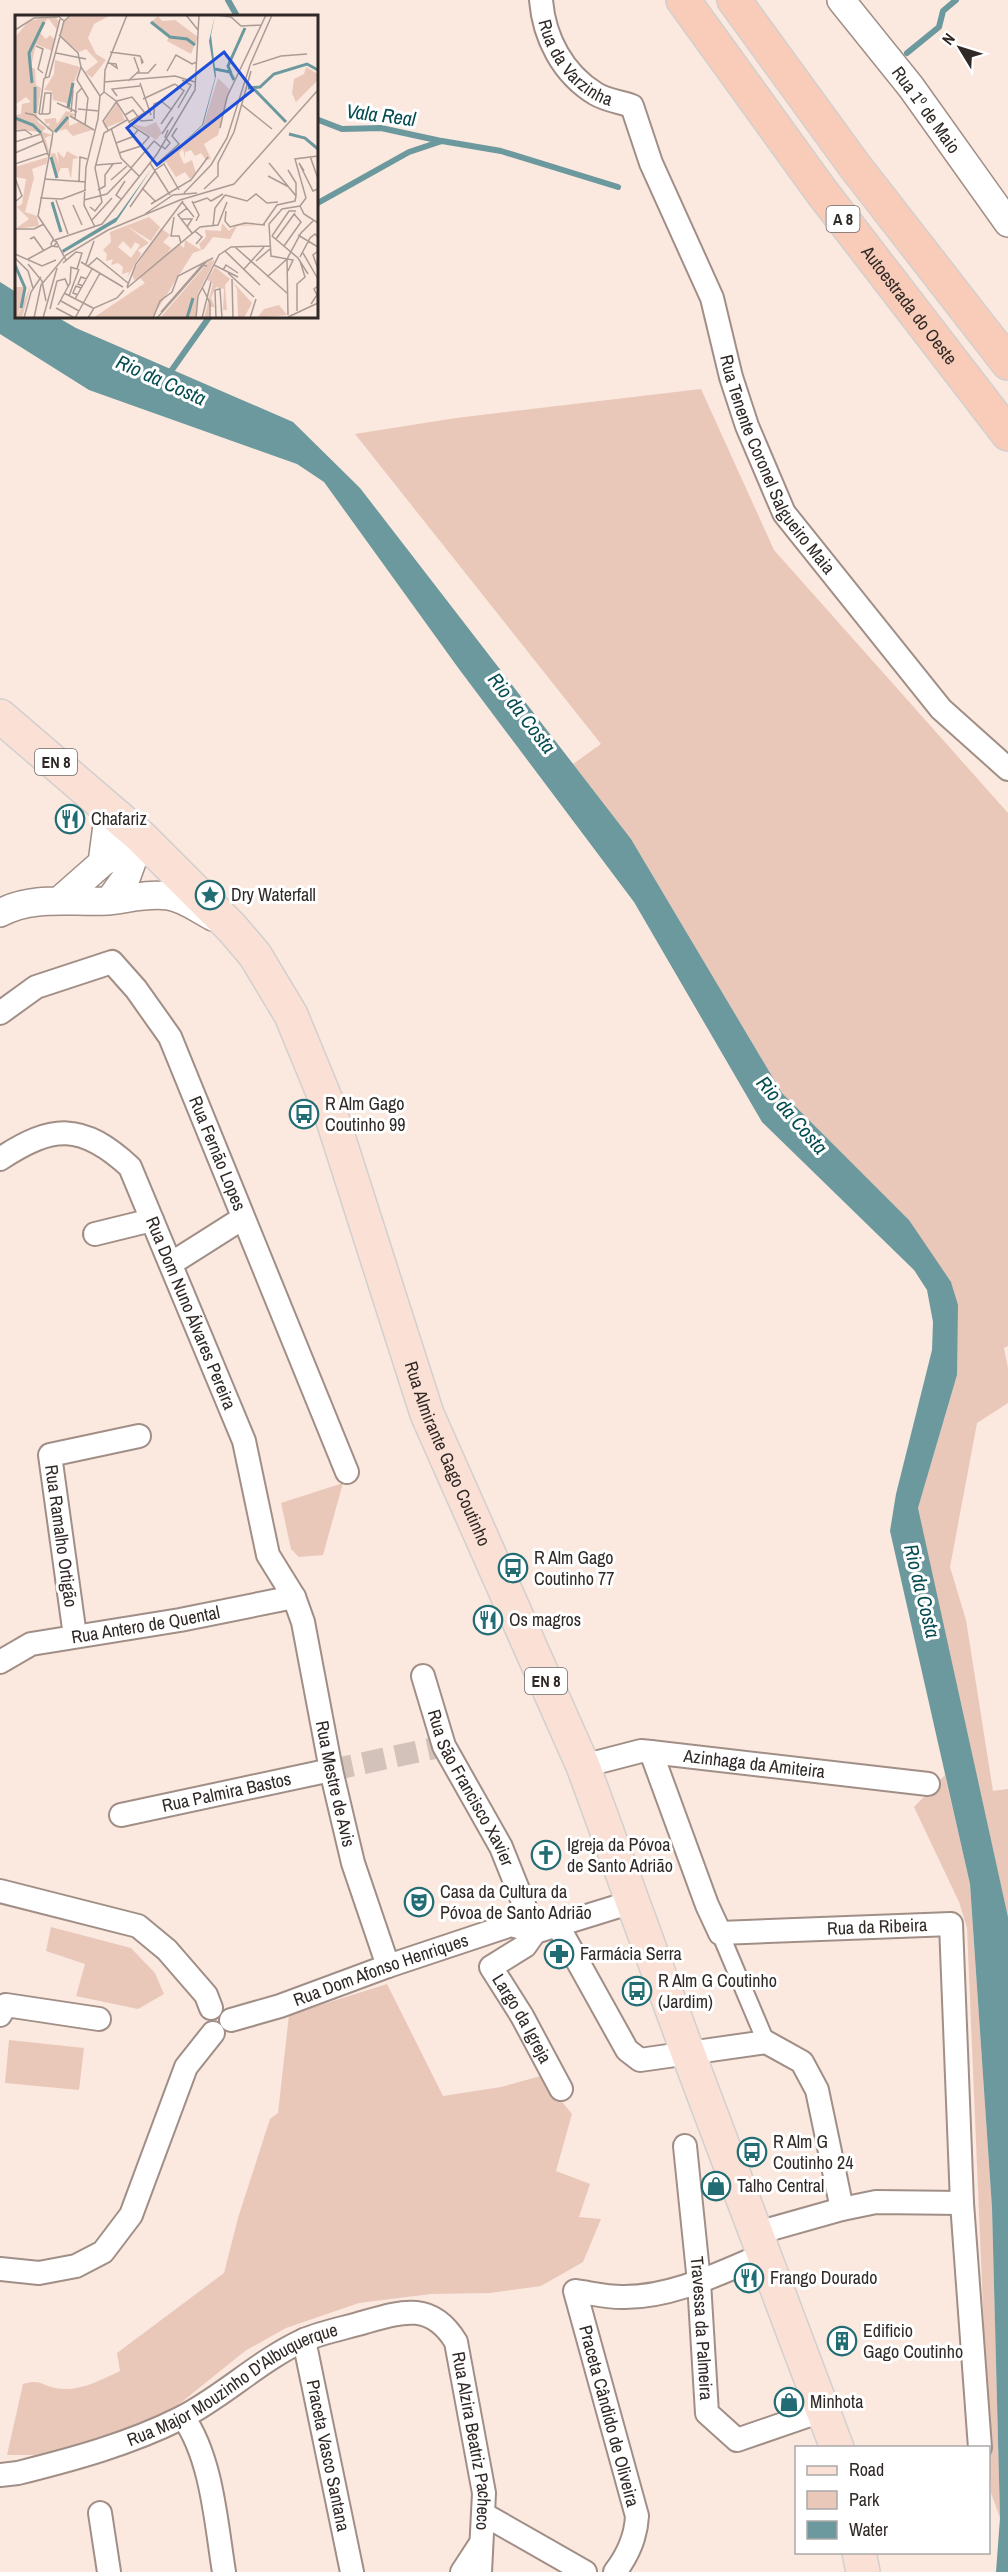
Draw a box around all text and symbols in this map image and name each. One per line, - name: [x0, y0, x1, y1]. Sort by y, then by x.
- inset map: [15, 15, 318, 318]
- street label: Rua da Varzinha: [532, 16, 616, 112]
- north arrow: [930, 18, 990, 78]
- text: N: [937, 28, 960, 49]
- street label: Rua 1º de Maio: [886, 61, 967, 158]
- water label: Vala Real: [345, 97, 418, 132]
- road number: A 8: [826, 206, 860, 232]
- street label: Autoestrada do Oeste: [855, 240, 963, 370]
- water label: Rio da Costa: [112, 348, 210, 411]
- street label: Rua Tenente Coronel Salgueiro Maia: [714, 352, 841, 579]
- water label: Rio da Costa: [482, 667, 563, 759]
- road number: EN 8: [35, 749, 77, 775]
- restaurant icon: Chafariz: [54, 803, 86, 835]
- place label: Chafariz: [91, 806, 147, 831]
- place icon: Dry Waterfall: [194, 879, 226, 911]
- place label: Dry Waterfall: [231, 882, 316, 907]
- water label: Rio da Costa: [751, 1070, 834, 1160]
- place label: R Alm Gago Coutinho 99: [325, 1091, 405, 1137]
- street label: Rua Fernão Lopes: [183, 1092, 252, 1214]
- bus stop icon: R Alm Gago Coutinho 99: [288, 1098, 320, 1130]
- street label: Rua Dom Nuno Álvares Pereira: [140, 1213, 243, 1413]
- street label: Rua Almirante Gago Coutinho: [399, 1358, 497, 1550]
- street label: Rua Ramalho Ortigão: [39, 1463, 84, 1609]
- water label: Rio da Costa: [898, 1541, 947, 1641]
- place label: R Alm Gago Coutinho 77: [534, 1545, 614, 1591]
- bus stop icon: R Alm Gago Coutinho 77: [497, 1552, 529, 1584]
- street label: Rua Antero de Quental: [69, 1599, 222, 1649]
- restaurant icon: Os magros: [472, 1604, 504, 1636]
- place label: Os magros: [509, 1607, 581, 1632]
- road number: EN 8: [525, 1668, 567, 1694]
- street label: Rua São Francisco Xavier: [422, 1706, 520, 1870]
- street label: Rua Mestre de Avis: [310, 1718, 362, 1849]
- street label: Azinhaga da Amiteira: [681, 1743, 826, 1784]
- street label: Rua Palmira Bastos: [160, 1766, 293, 1818]
- place label: Igreja da Póvoa de Santo Adrião: [567, 1832, 673, 1878]
- church icon: Igreja da Póvoa de Santo Adrião: [530, 1839, 562, 1871]
- place label: Casa da Cultura da Póvoa de Santo Adrião: [440, 1879, 592, 1925]
- theatre icon: Casa da Cultura da Póvoa de Santo Adrião: [403, 1886, 435, 1918]
- street label: Rua da Ribeira: [827, 1912, 928, 1941]
- street label: Rua Dom Afonso Henriques: [290, 1927, 471, 2012]
- pharmacy icon: Farmácia Serra: [543, 1938, 575, 1970]
- place label: Farmácia Serra: [580, 1941, 682, 1966]
- place label: R Alm G Coutinho (Jardim): [658, 1968, 777, 2014]
- street label: Largo da Igreja: [486, 1969, 558, 2067]
- bus stop icon: R Alm G Coutinho (Jardim): [621, 1975, 653, 2007]
- place label: R Alm G Coutinho 24: [773, 2129, 853, 2175]
- bus stop icon: R Alm G Coutinho 24: [736, 2136, 768, 2168]
- shop icon: Talho Central: [700, 2170, 732, 2202]
- place label: Talho Central: [737, 2173, 824, 2198]
- street label: Travessa da Palmeira: [684, 2255, 719, 2401]
- restaurant icon: Frango Dourado: [733, 2262, 765, 2294]
- place label: Frango Dourado: [770, 2265, 877, 2290]
- street label: Rua Major Mouzinho D'Albuquerque: [123, 2317, 340, 2452]
- place label: Edificio Gago Coutinho: [863, 2318, 963, 2364]
- street label: Praceta Cândido de Oliveira: [573, 2322, 646, 2509]
- building icon: Edificio Gago Coutinho: [826, 2325, 858, 2357]
- street label: Rua Alzira Beatriz Pacheco: [446, 2350, 497, 2531]
- street label: Praceta Vasco Santana: [301, 2377, 356, 2533]
- shop icon: Minhota: [773, 2386, 805, 2418]
- place label: Minhota: [810, 2389, 863, 2414]
- legend: [795, 2446, 990, 2554]
- text: Road: [849, 2457, 884, 2482]
- text: Park: [849, 2487, 880, 2512]
- text: Water: [849, 2517, 888, 2542]

